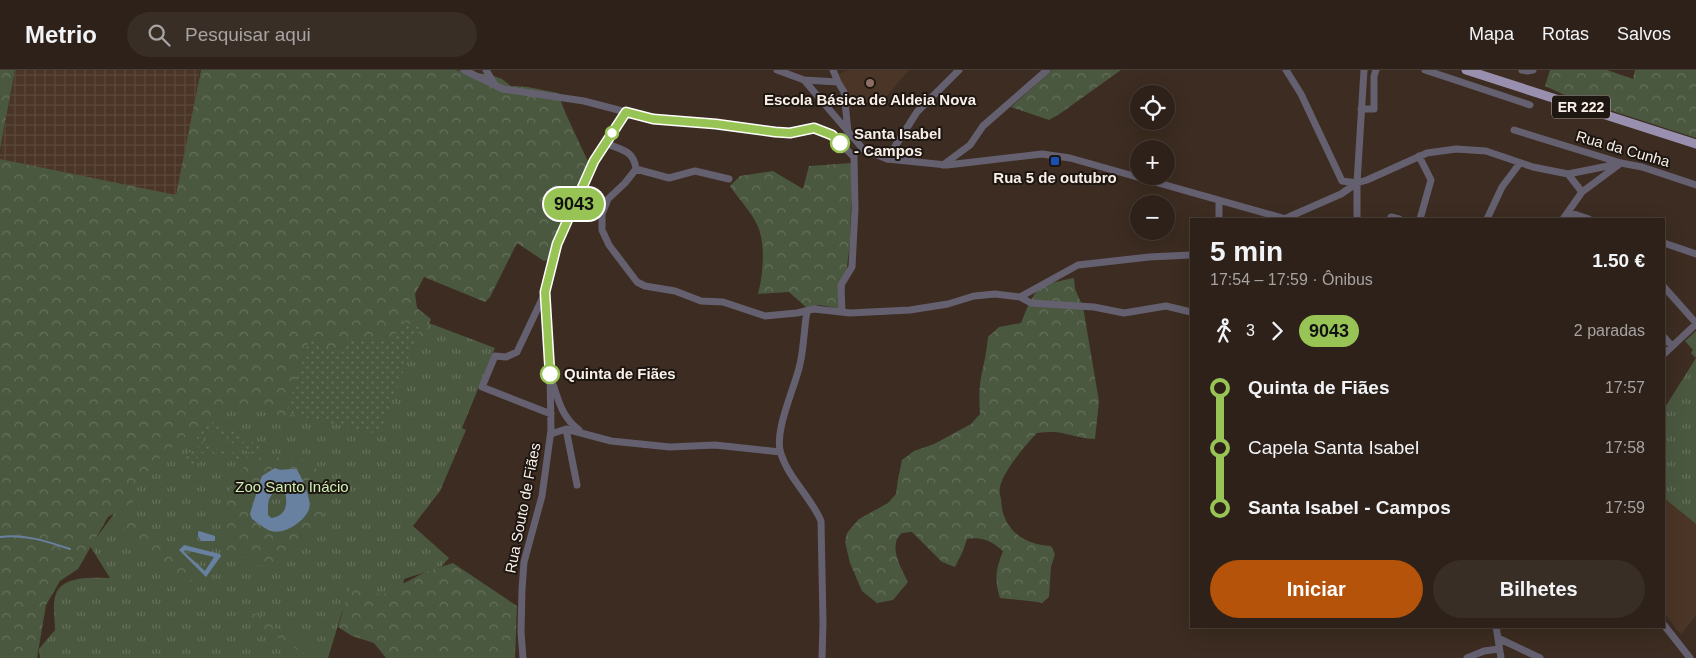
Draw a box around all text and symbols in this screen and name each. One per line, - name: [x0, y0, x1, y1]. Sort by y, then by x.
- search box: [127, 12, 477, 57]
- text: Metrio: [25, 21, 97, 48]
- icon: search: [145, 21, 173, 49]
- text: Pesquisar aqui: [185, 24, 311, 45]
- text: Mapa: [1469, 24, 1514, 44]
- text: Rotas: [1542, 24, 1589, 44]
- text: Salvos: [1617, 24, 1671, 44]
- marker: Escola Básica de Aldeia Nova: [864, 77, 876, 89]
- map controls: [1130, 85, 1175, 240]
- button: locate: [1130, 85, 1175, 130]
- place label: Escola Básica de Aldeia Nova: [764, 91, 977, 108]
- road number: ER 222: [1552, 96, 1610, 118]
- place label: Santa Isabel - Campos: [854, 125, 942, 159]
- unlabelled marker: [605, 126, 619, 140]
- street label: Rua da Cunha: [1574, 127, 1673, 170]
- marker: Santa Isabel - Campos: [830, 133, 850, 153]
- button: +: [1130, 140, 1175, 185]
- marker: Rua 5 de outubro: [1049, 155, 1061, 167]
- place label: Rua 5 de outubro: [993, 169, 1117, 186]
- line badge: 9043: [539, 188, 609, 220]
- text: 9043: [554, 194, 594, 214]
- button: −: [1130, 195, 1175, 240]
- text: 5 min: [1210, 236, 1283, 267]
- text: 1.50 €: [1592, 250, 1645, 271]
- text: 17:54 – 17:59 · Ônibus: [1210, 271, 1373, 288]
- icon: walk: [1210, 317, 1238, 345]
- icon: forward: [1263, 317, 1291, 345]
- text: 9043: [1309, 321, 1349, 341]
- text: 3: [1246, 322, 1255, 339]
- text: 2 paradas: [1574, 322, 1645, 339]
- marker: Quinta de Fiães: [540, 364, 560, 384]
- place label: Quinta de Fiães: [564, 365, 676, 382]
- text: Quinta de Fiães: [1248, 377, 1389, 398]
- text: 17:57: [1605, 379, 1645, 396]
- text: Capela Santa Isabel: [1248, 437, 1419, 458]
- text: 17:58: [1605, 439, 1645, 456]
- street label: Rua Souto de Fiães: [502, 441, 544, 575]
- park label: Zoo Santo Inácio: [235, 478, 349, 495]
- text: Santa Isabel - Campos: [1248, 497, 1451, 518]
- text: 17:59: [1605, 499, 1645, 516]
- button: Iniciar: [1210, 560, 1423, 618]
- button: Bilhetes: [1433, 560, 1645, 618]

